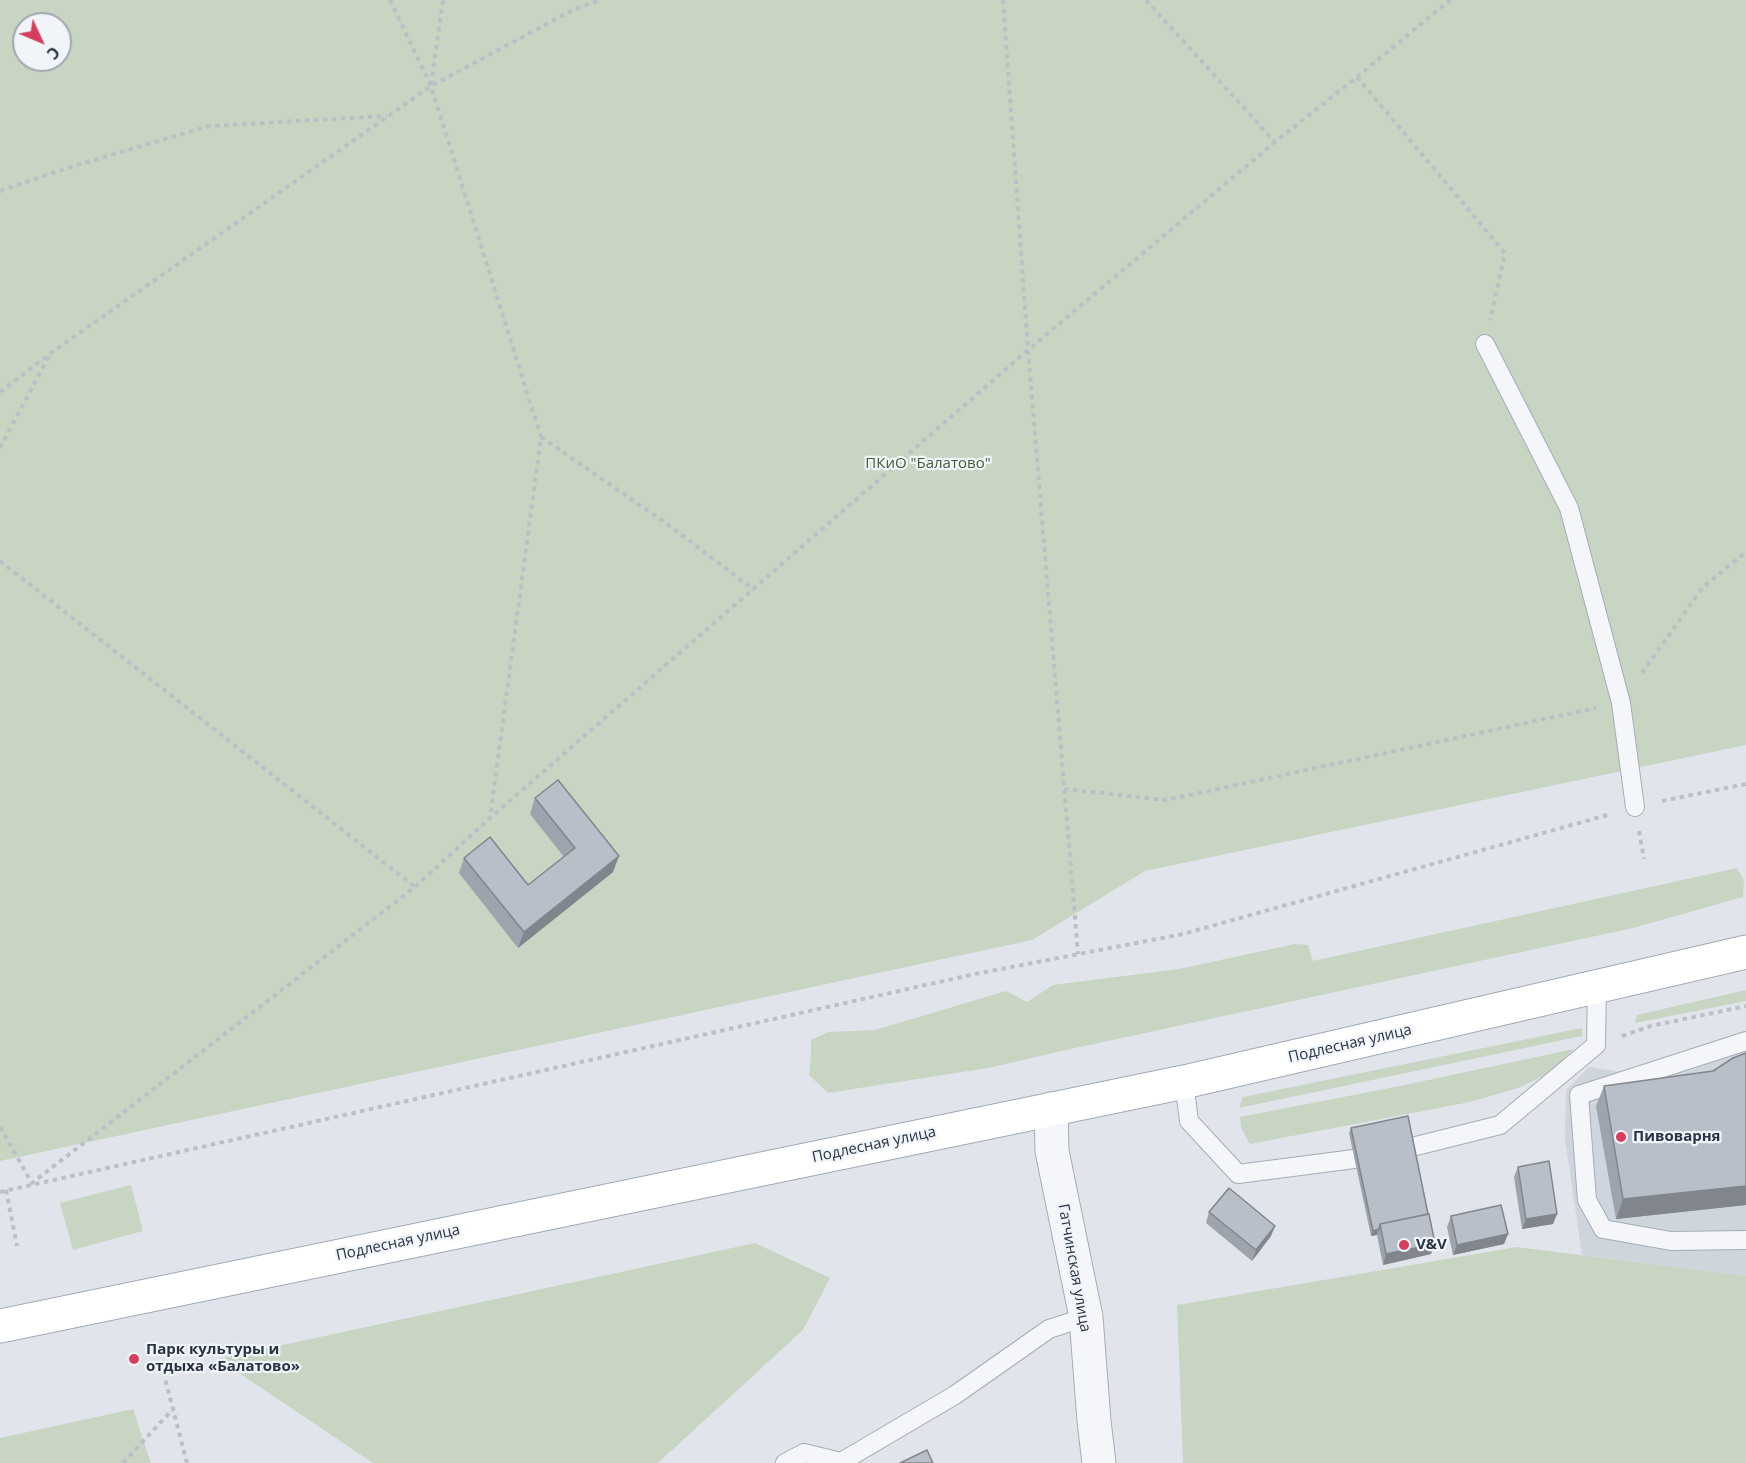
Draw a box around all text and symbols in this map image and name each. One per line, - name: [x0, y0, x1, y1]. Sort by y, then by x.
- north arrow: [12, 12, 72, 72]
- text: С: [42, 42, 65, 64]
- park label: ПКиО "Балатово": [865, 455, 991, 473]
- street label: Подлесная улица: [1287, 1021, 1413, 1067]
- street label: Подлесная улица: [810, 1123, 938, 1167]
- place label: Пивоварня: [1633, 1128, 1721, 1146]
- marker: Пивоварня: [1614, 1130, 1628, 1144]
- street label: Гатчинская улица: [1054, 1202, 1094, 1334]
- street label: Подлесная улица: [334, 1221, 462, 1265]
- place label: V&V: [1416, 1236, 1447, 1254]
- marker: V&V: [1397, 1238, 1411, 1252]
- place label: Парк культуры и отдыха «Балатово»: [146, 1341, 300, 1376]
- marker: Парк культуры и отдыха «Балатово»: [127, 1352, 141, 1366]

